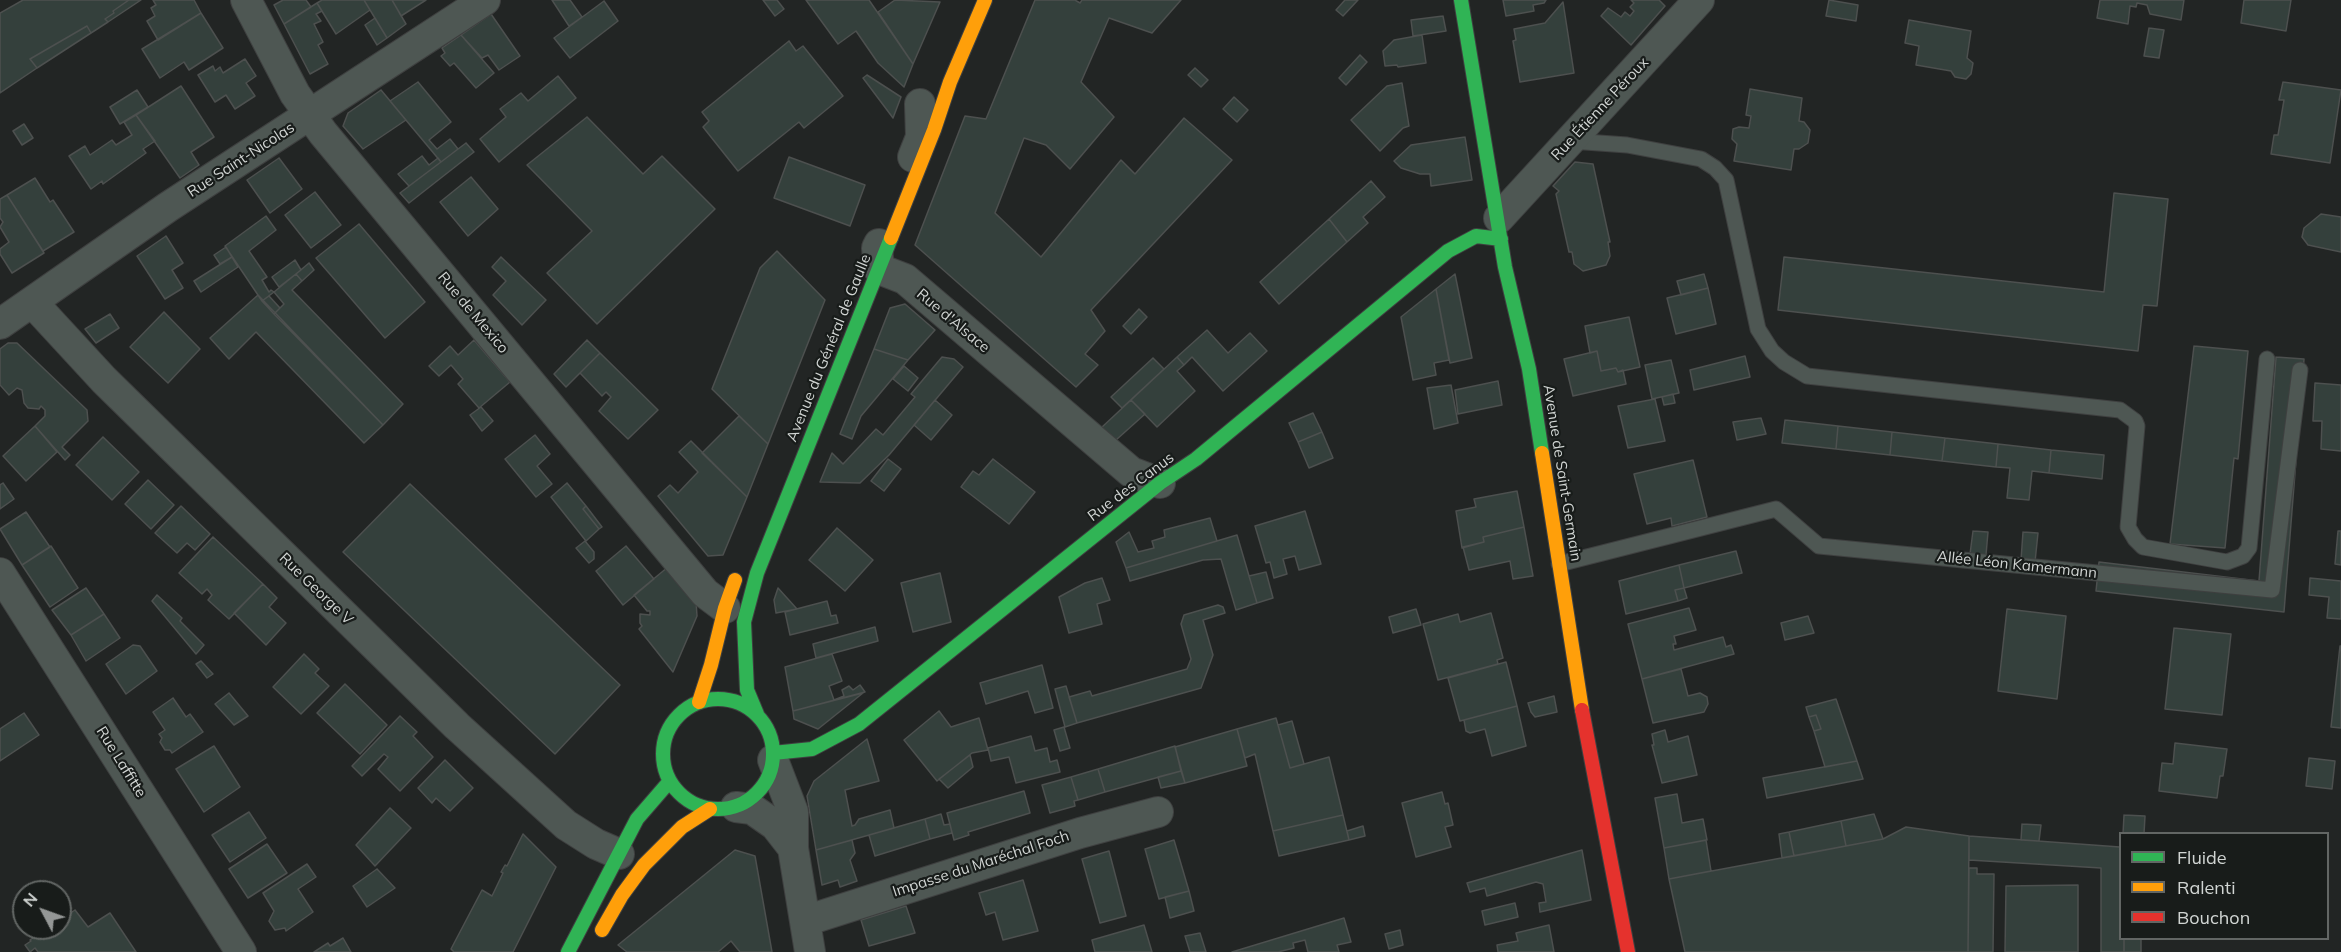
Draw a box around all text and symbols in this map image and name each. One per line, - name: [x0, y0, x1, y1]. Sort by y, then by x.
- street label: Rue Étienne Péroux: [1547, 54, 1653, 164]
- street label: Rue Saint-Nicolas: [184, 119, 298, 201]
- street label: Avenue du Général de Gaulle: [783, 252, 875, 444]
- street label: Rue de Mexico: [434, 269, 512, 357]
- street label: Rue d'Alsace: [913, 285, 993, 357]
- street label: Avenue de Saint-Germain: [1539, 383, 1585, 563]
- street label: Rue des Canus: [1084, 449, 1178, 525]
- street label: Allée Léon Kamermann: [1936, 548, 2098, 582]
- street label: Rue George V: [275, 549, 357, 629]
- street label: Rue Laffitte: [92, 723, 150, 801]
- street label: Impasse du Maréchal Foch: [890, 827, 1072, 901]
- legend: [2119, 832, 2329, 940]
- text: Fluide: [2177, 846, 2227, 869]
- text: Ralenti: [2177, 876, 2235, 899]
- north arrow: [12, 880, 72, 940]
- text: N: [18, 888, 41, 911]
- text: Bouchon: [2177, 906, 2250, 929]

